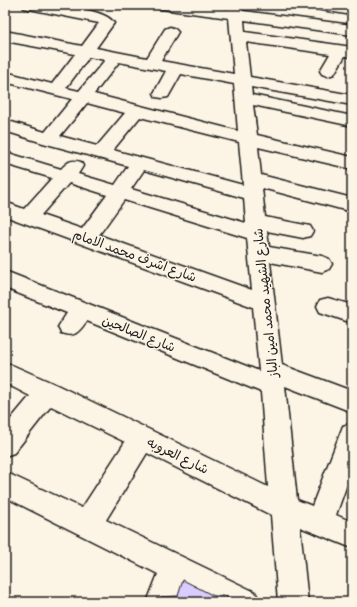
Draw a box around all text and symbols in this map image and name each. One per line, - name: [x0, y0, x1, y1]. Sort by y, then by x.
- street label: شارع اشرف محمد الامام: [70, 224, 199, 288]
- street label: شارع الشهيد محمد امين الباز: [248, 227, 283, 380]
- street label: شارع الصالحين: [99, 310, 178, 357]
- street label: شارع العروبه: [144, 432, 212, 479]

